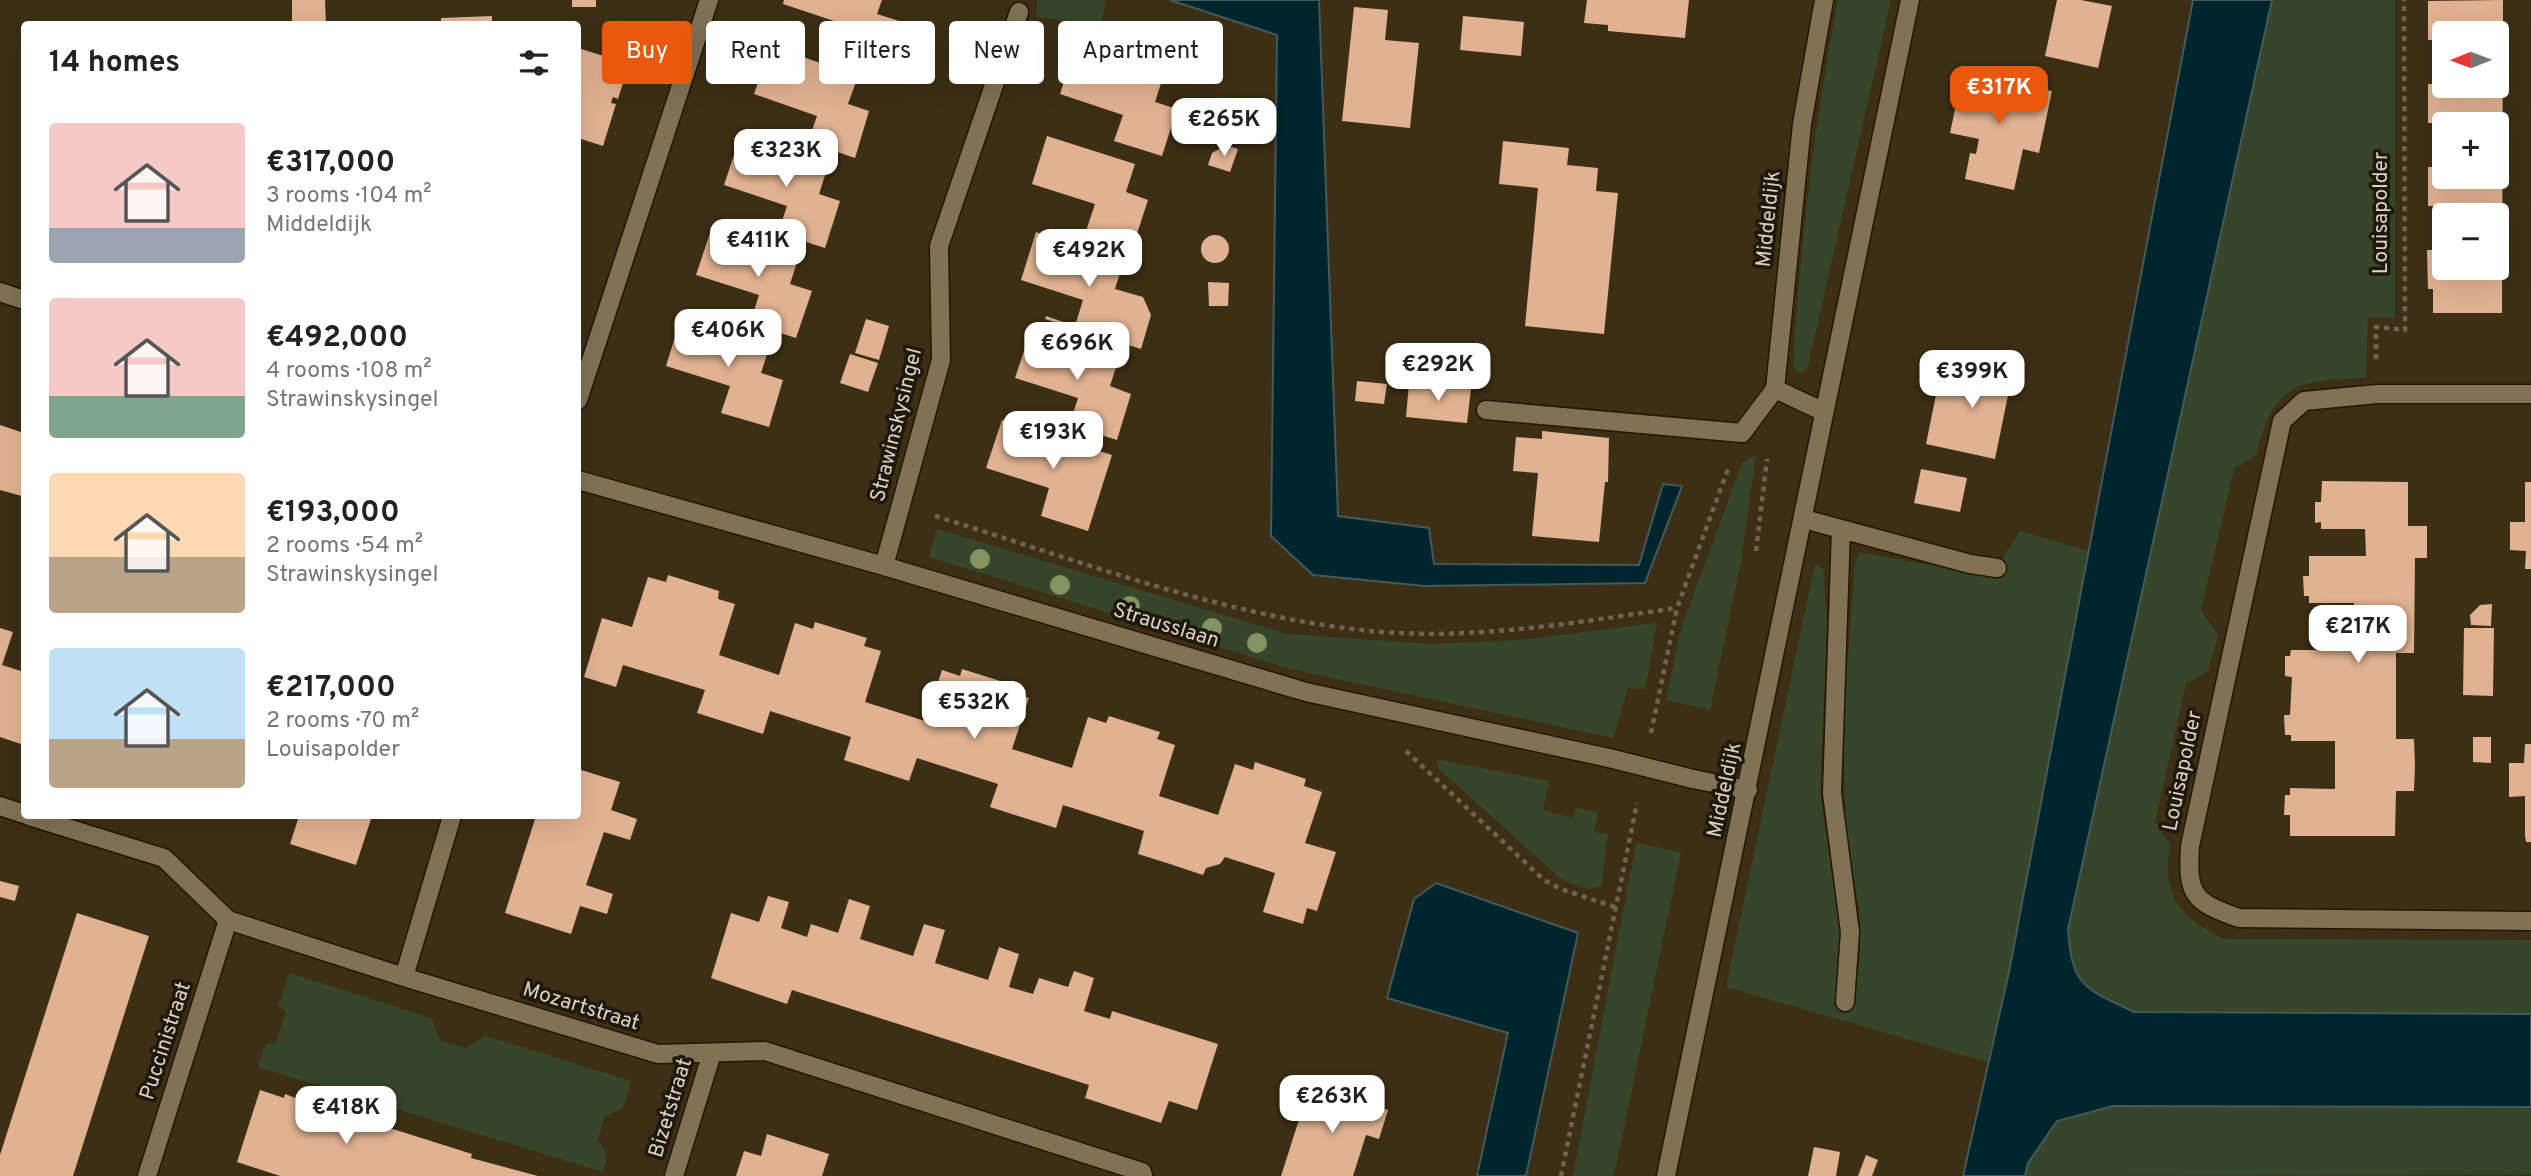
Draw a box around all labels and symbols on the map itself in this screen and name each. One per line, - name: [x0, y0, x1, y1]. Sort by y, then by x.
- north arrow: [2432, 21, 2510, 98]
- pin: €317K: [1950, 66, 2048, 126]
- pin: €265K: [1175, 99, 1273, 158]
- pin: €323K: [737, 130, 835, 189]
- street label: Louisapolder: [2368, 152, 2395, 274]
- street label: Middeldijk: [1751, 169, 1787, 269]
- pin: €411K: [709, 219, 807, 279]
- pin: €492K: [1040, 230, 1138, 289]
- pin: €406K: [679, 310, 777, 369]
- pin: €696K: [1028, 322, 1126, 382]
- pin: €292K: [1389, 344, 1487, 403]
- street label: Strawinskysingel: [865, 345, 929, 505]
- pin: €399K: [1923, 350, 2021, 410]
- pin: €193K: [1004, 412, 1102, 471]
- street label: Strausslaan: [1110, 597, 1222, 655]
- pin: €217K: [2309, 606, 2407, 665]
- pin: €532K: [925, 682, 1023, 741]
- street label: Louisapolder: [2157, 708, 2209, 834]
- street label: Middeldijk: [1702, 740, 1748, 840]
- street label: Mozartstraat: [519, 976, 643, 1038]
- street label: Puccinistraat: [134, 979, 198, 1103]
- street label: Bizetstraat: [643, 1055, 699, 1161]
- pin: €263K: [1283, 1076, 1381, 1135]
- pin: €418K: [297, 1086, 395, 1146]

